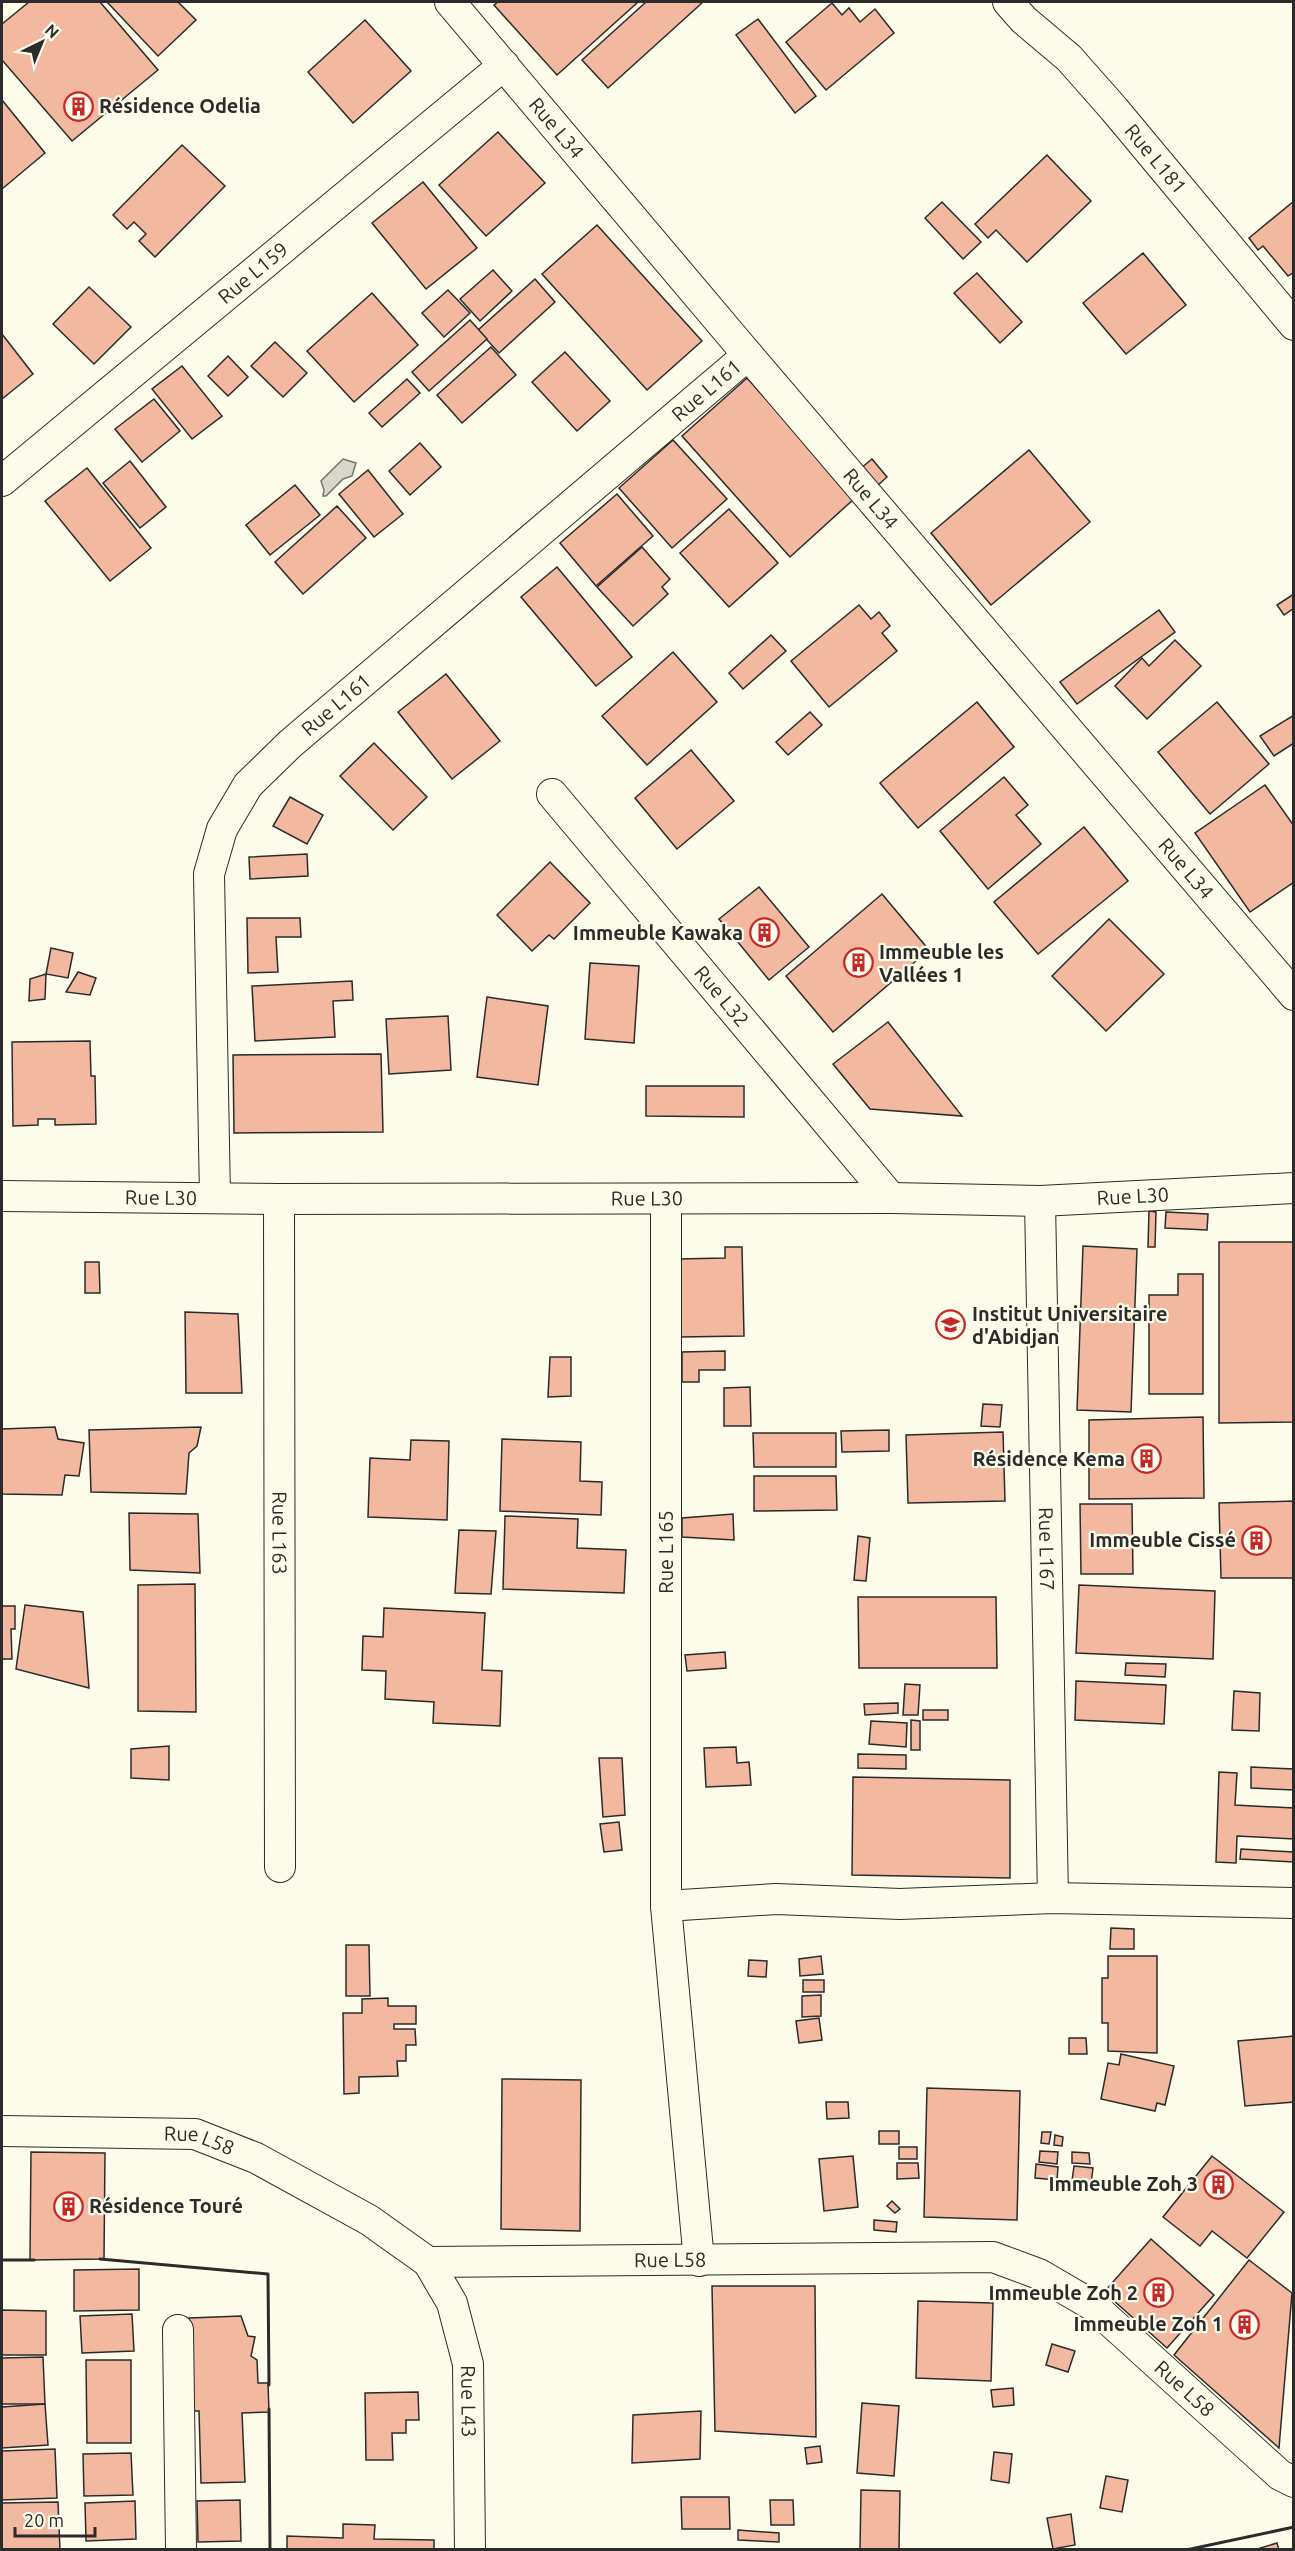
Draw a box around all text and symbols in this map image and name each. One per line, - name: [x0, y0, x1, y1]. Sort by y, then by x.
- north arrow: [12, 12, 72, 72]
- text: N: [42, 20, 63, 42]
- building icon: Résidence Odelia: [62, 90, 94, 122]
- street label: Rue L34: [525, 93, 589, 163]
- place label: Résidence Odelia: [99, 94, 261, 117]
- street label: Rue L181: [1120, 119, 1192, 198]
- street label: Rue L159: [213, 237, 292, 308]
- street label: Rue L161: [667, 354, 745, 426]
- street label: Rue L34: [839, 464, 903, 533]
- street label: Rue L161: [296, 669, 375, 740]
- street label: Rue L34: [1154, 833, 1219, 903]
- building icon: Immeuble Kawaka: [748, 917, 780, 949]
- place label: Immeuble Kawaka: [573, 921, 743, 944]
- place label: Immeuble les Vallées 1: [879, 940, 1004, 986]
- building icon: Immeuble les Vallées 1: [842, 947, 874, 979]
- street label: Rue L32: [690, 961, 754, 1031]
- street label: Rue L30: [1096, 1182, 1169, 1209]
- street label: Rue L30: [125, 1185, 197, 1209]
- street label: Rue L30: [611, 1186, 683, 1209]
- place label: Institut Universitaire d'Abidjan: [972, 1302, 1168, 1348]
- school or university icon: Institut Universitaire d'Abidjan: [935, 1309, 967, 1341]
- building icon: Résidence Kema: [1130, 1443, 1162, 1475]
- place label: Résidence Kema: [973, 1447, 1125, 1470]
- street label: Rue L163: [268, 1491, 292, 1575]
- street label: Rue L167: [1035, 1507, 1059, 1591]
- street label: Rue L165: [654, 1510, 677, 1594]
- building icon: Immeuble Cissé: [1241, 1524, 1273, 1556]
- place label: Immeuble Cissé: [1089, 1528, 1236, 1551]
- street label: Rue L58: [164, 2122, 238, 2159]
- building icon: Immeuble Zoh 3: [1203, 2168, 1235, 2200]
- place label: Immeuble Zoh 3: [1048, 2172, 1198, 2195]
- building icon: Résidence Touré: [52, 2190, 84, 2222]
- place label: Résidence Touré: [89, 2194, 243, 2217]
- street label: Rue L58: [634, 2248, 706, 2271]
- building icon: Immeuble Zoh 2: [1143, 2277, 1175, 2309]
- place label: Immeuble Zoh 2: [988, 2281, 1138, 2304]
- building icon: Immeuble Zoh 1: [1228, 2308, 1260, 2340]
- place label: Immeuble Zoh 1: [1073, 2312, 1223, 2335]
- street label: Rue L58: [1150, 2355, 1219, 2421]
- street label: Rue L43: [457, 2365, 481, 2438]
- scale bar: [15, 2500, 94, 2538]
- text: 20 m: [24, 2510, 64, 2530]

